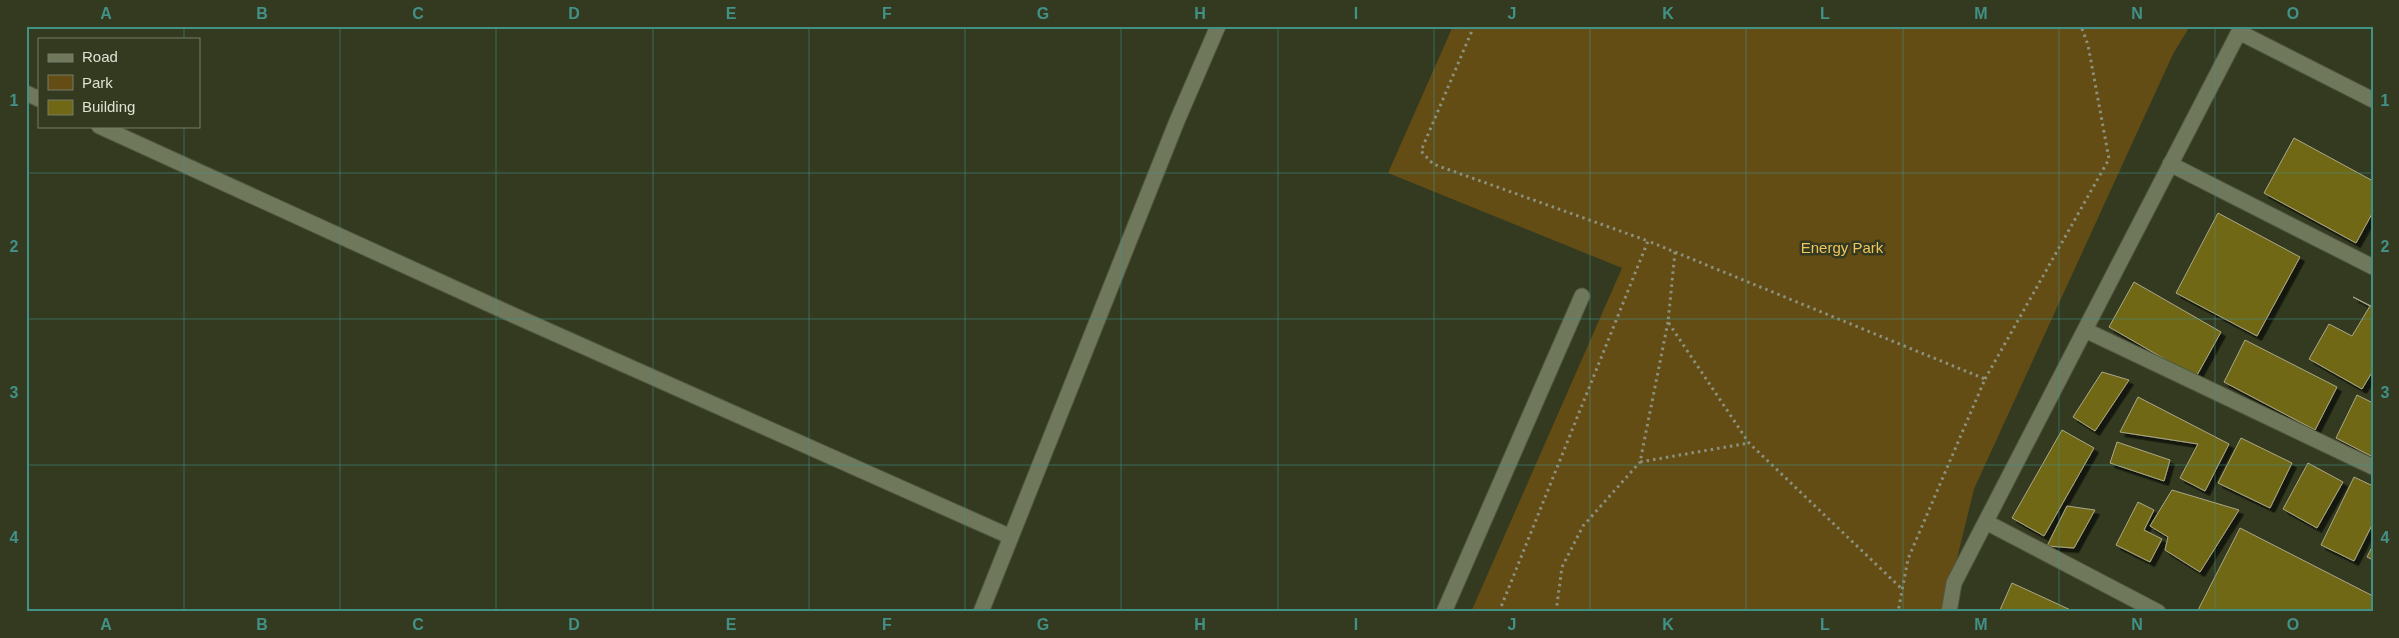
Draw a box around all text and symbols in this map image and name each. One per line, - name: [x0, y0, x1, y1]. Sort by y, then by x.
- text: A: [100, 5, 112, 22]
- text: B: [256, 5, 268, 22]
- text: C: [412, 5, 424, 22]
- text: D: [568, 5, 580, 22]
- text: E: [726, 5, 737, 22]
- text: F: [882, 5, 892, 22]
- text: G: [1037, 5, 1049, 22]
- text: H: [1194, 5, 1206, 22]
- text: I: [1354, 5, 1358, 22]
- text: J: [1508, 5, 1516, 22]
- text: K: [1662, 5, 1674, 22]
- text: L: [1820, 5, 1830, 22]
- text: M: [1974, 5, 1988, 22]
- text: N: [2131, 5, 2143, 22]
- text: O: [2287, 5, 2299, 22]
- legend: [38, 38, 200, 128]
- text: Road: [82, 48, 118, 65]
- text: Park: [82, 74, 113, 91]
- text: 1: [10, 92, 19, 109]
- text: 1: [2381, 92, 2390, 109]
- text: Building: [82, 98, 135, 115]
- text: 2: [10, 238, 19, 255]
- text: 2: [2381, 238, 2390, 255]
- park label: Energy Park: [1801, 239, 1884, 256]
- text: 3: [10, 384, 19, 401]
- text: 3: [2381, 384, 2390, 401]
- text: 4: [10, 529, 19, 546]
- text: 4: [2381, 529, 2390, 546]
- text: A: [100, 616, 112, 633]
- text: B: [256, 616, 268, 633]
- text: C: [412, 616, 424, 633]
- text: D: [568, 616, 580, 633]
- text: E: [726, 616, 737, 633]
- text: F: [882, 616, 892, 633]
- text: G: [1037, 616, 1049, 633]
- text: H: [1194, 616, 1206, 633]
- text: I: [1354, 616, 1358, 633]
- text: J: [1508, 616, 1516, 633]
- text: K: [1662, 616, 1674, 633]
- text: L: [1820, 616, 1830, 633]
- text: M: [1974, 616, 1988, 633]
- text: N: [2131, 616, 2143, 633]
- text: O: [2287, 616, 2299, 633]

